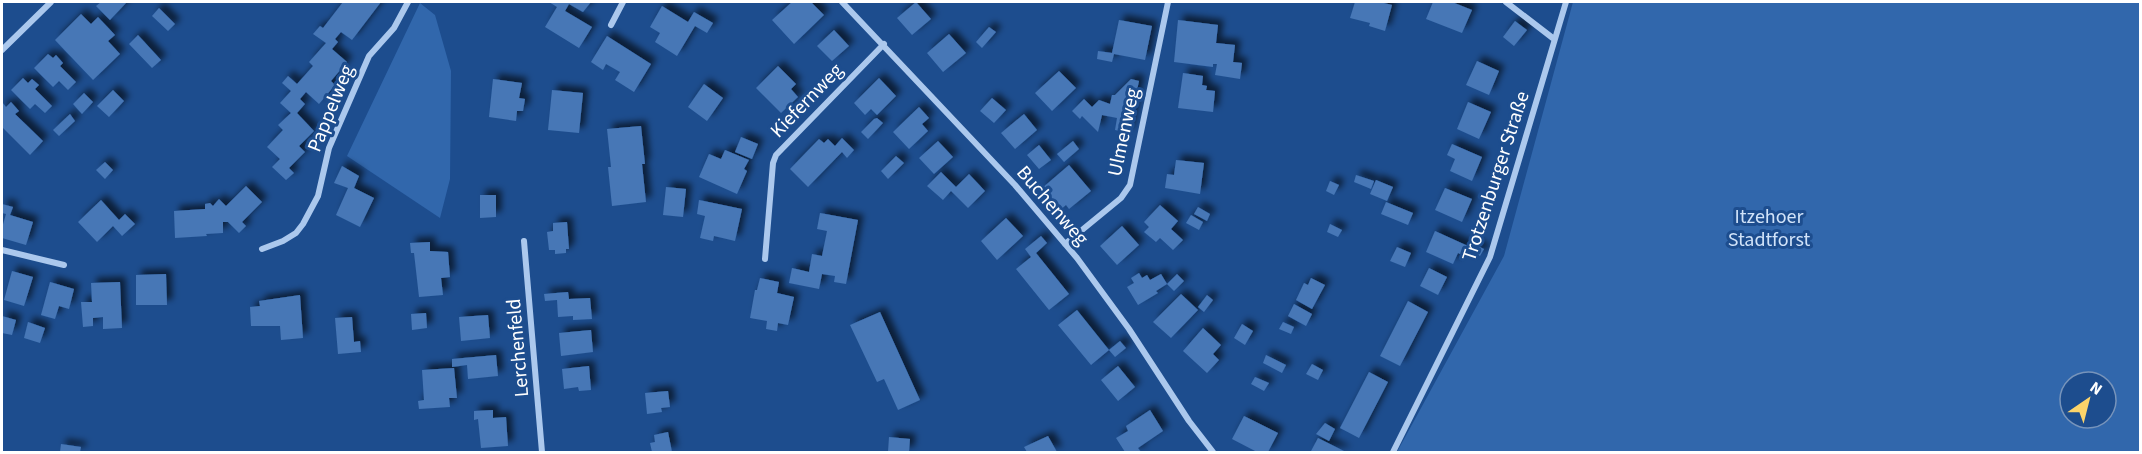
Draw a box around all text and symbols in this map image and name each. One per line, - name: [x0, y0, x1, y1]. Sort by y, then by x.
- street label: Kiefernweg: [764, 57, 849, 144]
- street label: Pappelweg: [301, 61, 361, 156]
- street label: Ulmenweg: [1101, 86, 1147, 179]
- street label: Trotzenburger Straße: [1455, 88, 1537, 265]
- street label: Buchenweg: [1010, 160, 1095, 252]
- park label: Itzehoer Stadtforst: [1728, 203, 1810, 254]
- street label: Lerchenfeld: [500, 297, 536, 398]
- north arrow: [2058, 370, 2118, 430]
- text: N: [2085, 376, 2107, 401]

